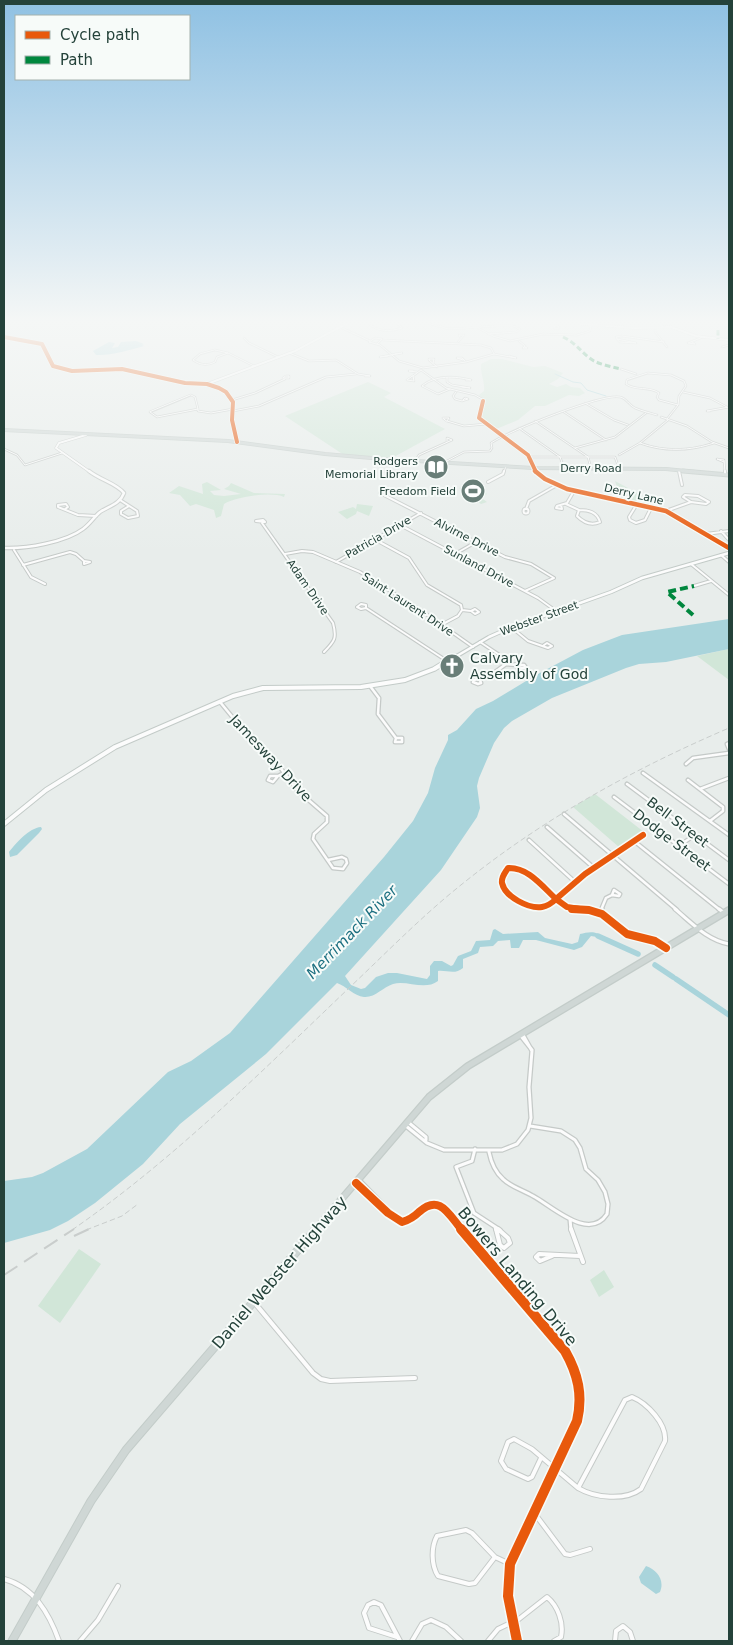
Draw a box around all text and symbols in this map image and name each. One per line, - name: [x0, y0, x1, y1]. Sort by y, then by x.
- legend: [15, 15, 190, 80]
- text: Cycle path: [60, 26, 140, 44]
- text: Path: [60, 51, 93, 69]
- library icon: Rodgers Memorial Library: [423, 454, 449, 480]
- place label: Rodgers Memorial Library: [325, 455, 418, 481]
- street label: Derry Road: [560, 462, 622, 475]
- sports icon: Freedom Field: [460, 478, 486, 504]
- street label: Derry Lane: [603, 481, 665, 508]
- place label: Freedom Field: [379, 485, 456, 498]
- street label: Patricia Drive: [343, 513, 413, 561]
- street label: Alvirne Drive: [432, 516, 502, 559]
- street label: Sunland Drive: [441, 543, 516, 590]
- street label: Adam Drive: [284, 557, 332, 618]
- street label: Saint Laurent Drive: [360, 570, 456, 639]
- street label: Webster Street: [498, 598, 581, 639]
- place label: Calvary Assembly of God: [470, 650, 588, 682]
- church icon: Calvary Assembly of God: [439, 653, 465, 679]
- street label: Jamesway Drive: [226, 711, 315, 805]
- street label: Bell Street: [644, 794, 712, 851]
- street label: Dodge Street: [630, 806, 714, 875]
- water label: Merrimack River: [303, 881, 402, 983]
- street label: Daniel Webster Highway: [208, 1192, 351, 1353]
- street label: Bowers Landing Drive: [454, 1203, 581, 1350]

